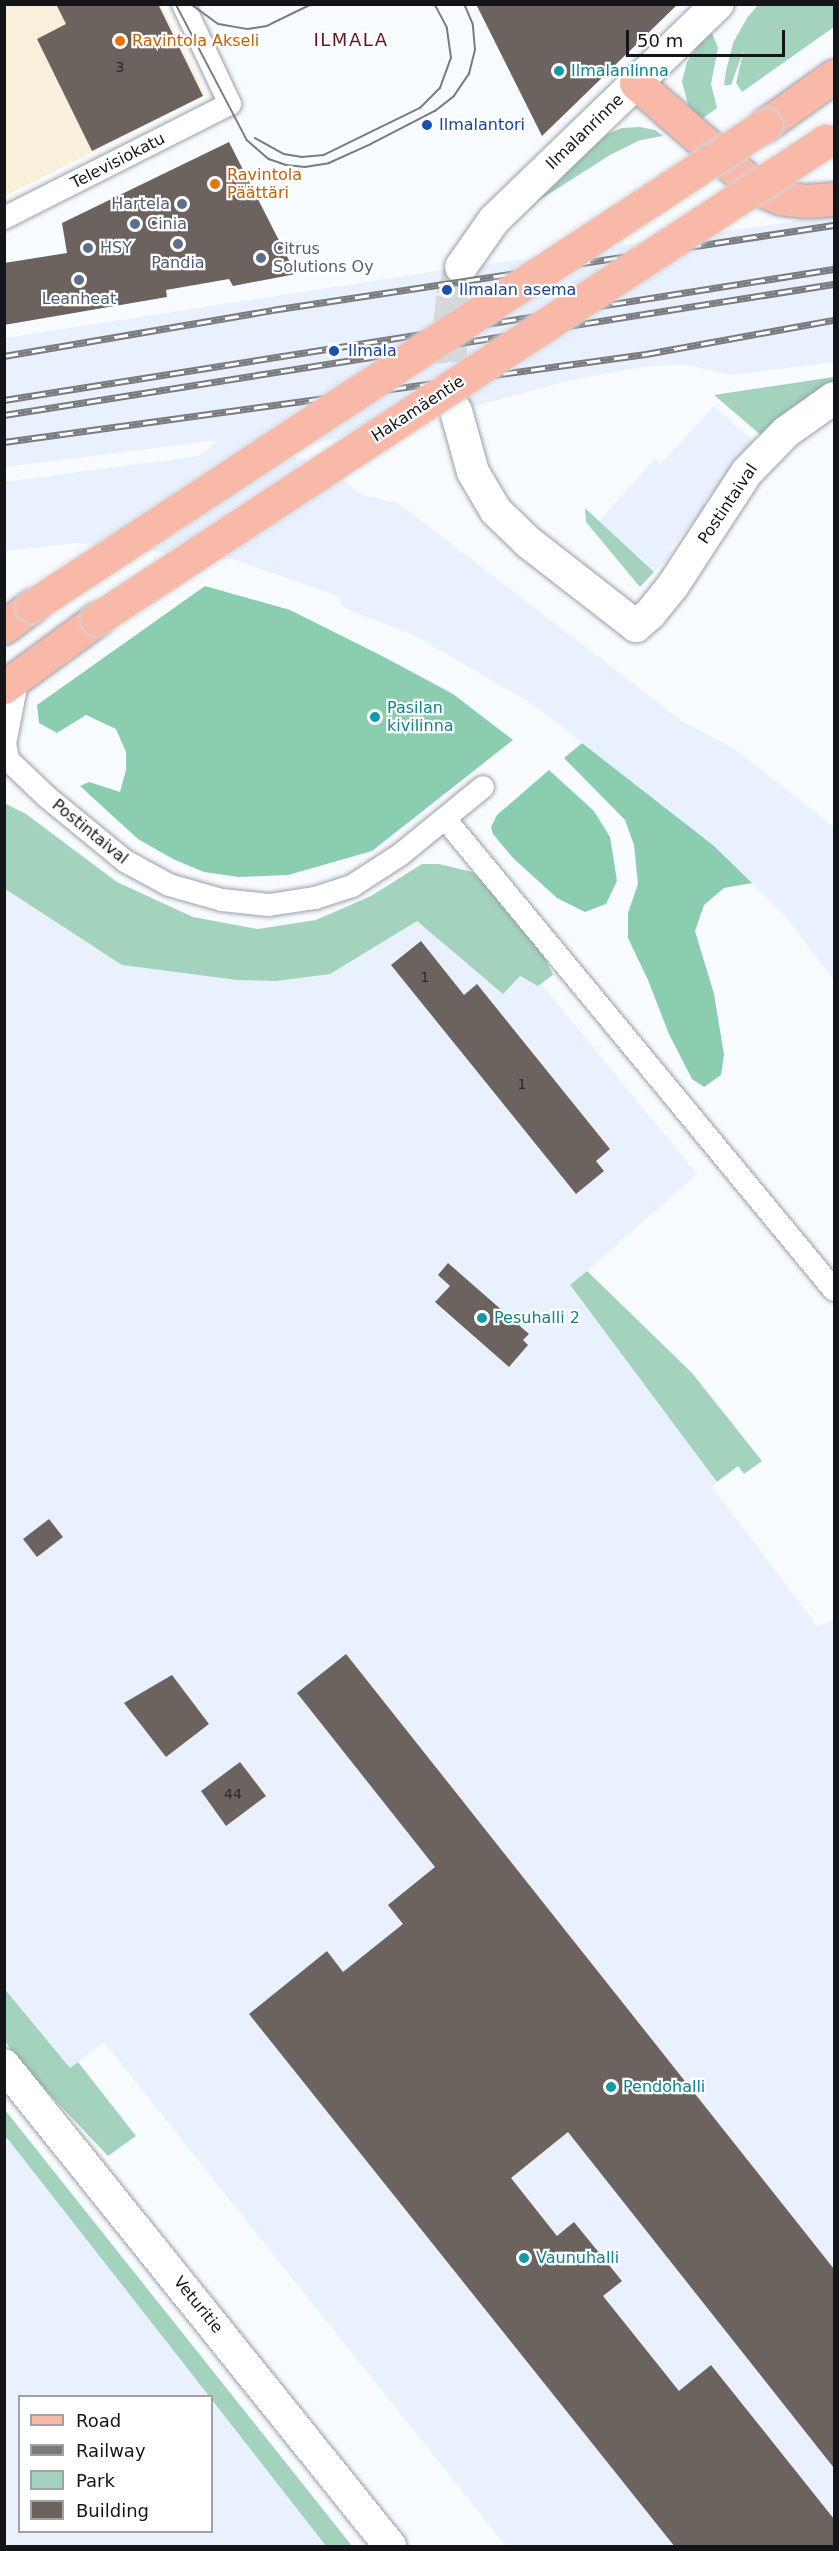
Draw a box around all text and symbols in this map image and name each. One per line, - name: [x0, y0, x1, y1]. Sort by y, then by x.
- scale bar: [629, 18, 788, 56]
- district label: ILMALA: [314, 29, 388, 51]
- text: 50 m: [637, 30, 683, 51]
- place label: Ravintola Akseli: [132, 31, 259, 51]
- marker: Ravintola Akseli: [113, 34, 127, 48]
- house number: 3: [116, 59, 124, 75]
- place label: Ilmalanlinna: [571, 61, 669, 81]
- marker: Ilmalanlinna: [552, 64, 566, 78]
- street label: Ilmalanrinne: [542, 90, 628, 174]
- place label: Ilmalantori: [439, 115, 525, 135]
- marker: Ilmalantori: [420, 118, 434, 132]
- street label: Televisiokatu: [68, 129, 168, 193]
- place label: Ravintola Päättäri: [227, 165, 302, 203]
- marker: Ravintola Päättäri: [208, 177, 222, 191]
- place label: Hartela: [111, 194, 170, 214]
- marker: Hartela: [175, 197, 189, 211]
- place label: Cinia: [147, 214, 187, 234]
- marker: Cinia: [128, 217, 142, 231]
- marker: Pandia: [171, 237, 185, 251]
- place label: HSY: [100, 238, 132, 258]
- place label: Citrus Solutions Oy: [273, 239, 374, 277]
- marker: HSY: [81, 241, 95, 255]
- marker: Citrus Solutions Oy: [254, 251, 268, 265]
- place label: Pandia: [151, 253, 205, 273]
- marker: Leanheat: [72, 273, 86, 287]
- place label: Ilmalan asema: [459, 280, 576, 300]
- marker: Ilmalan asema: [440, 283, 454, 297]
- place label: Leanheat: [42, 289, 116, 309]
- place label: Ilmala: [348, 341, 397, 361]
- marker: Ilmala: [325, 342, 343, 360]
- street label: Hakamäentie: [368, 372, 468, 446]
- street label: Postintaival: [694, 460, 762, 548]
- place label: Pasilan kivilinna: [387, 698, 454, 736]
- marker: Pasilan kivilinna: [368, 710, 382, 724]
- street label: Postintaival: [48, 795, 132, 869]
- house number: 1: [421, 969, 429, 985]
- house number: 1: [518, 1076, 526, 1092]
- place label: Pesuhalli 2: [494, 1308, 580, 1328]
- marker: Pesuhalli 2: [475, 1311, 489, 1325]
- house number: 44: [224, 1786, 242, 1802]
- place label: Pendohalli: [623, 2077, 705, 2097]
- marker: Pendohalli: [604, 2080, 618, 2094]
- place label: Vaunuhalli: [536, 2248, 619, 2268]
- marker: Vaunuhalli: [517, 2251, 531, 2265]
- street label: Veturitie: [169, 2273, 227, 2337]
- legend: [18, 2395, 213, 2533]
- text: Road: [76, 2410, 121, 2431]
- text: Railway: [76, 2440, 146, 2461]
- text: Park: [76, 2470, 115, 2491]
- text: Building: [76, 2500, 149, 2521]

